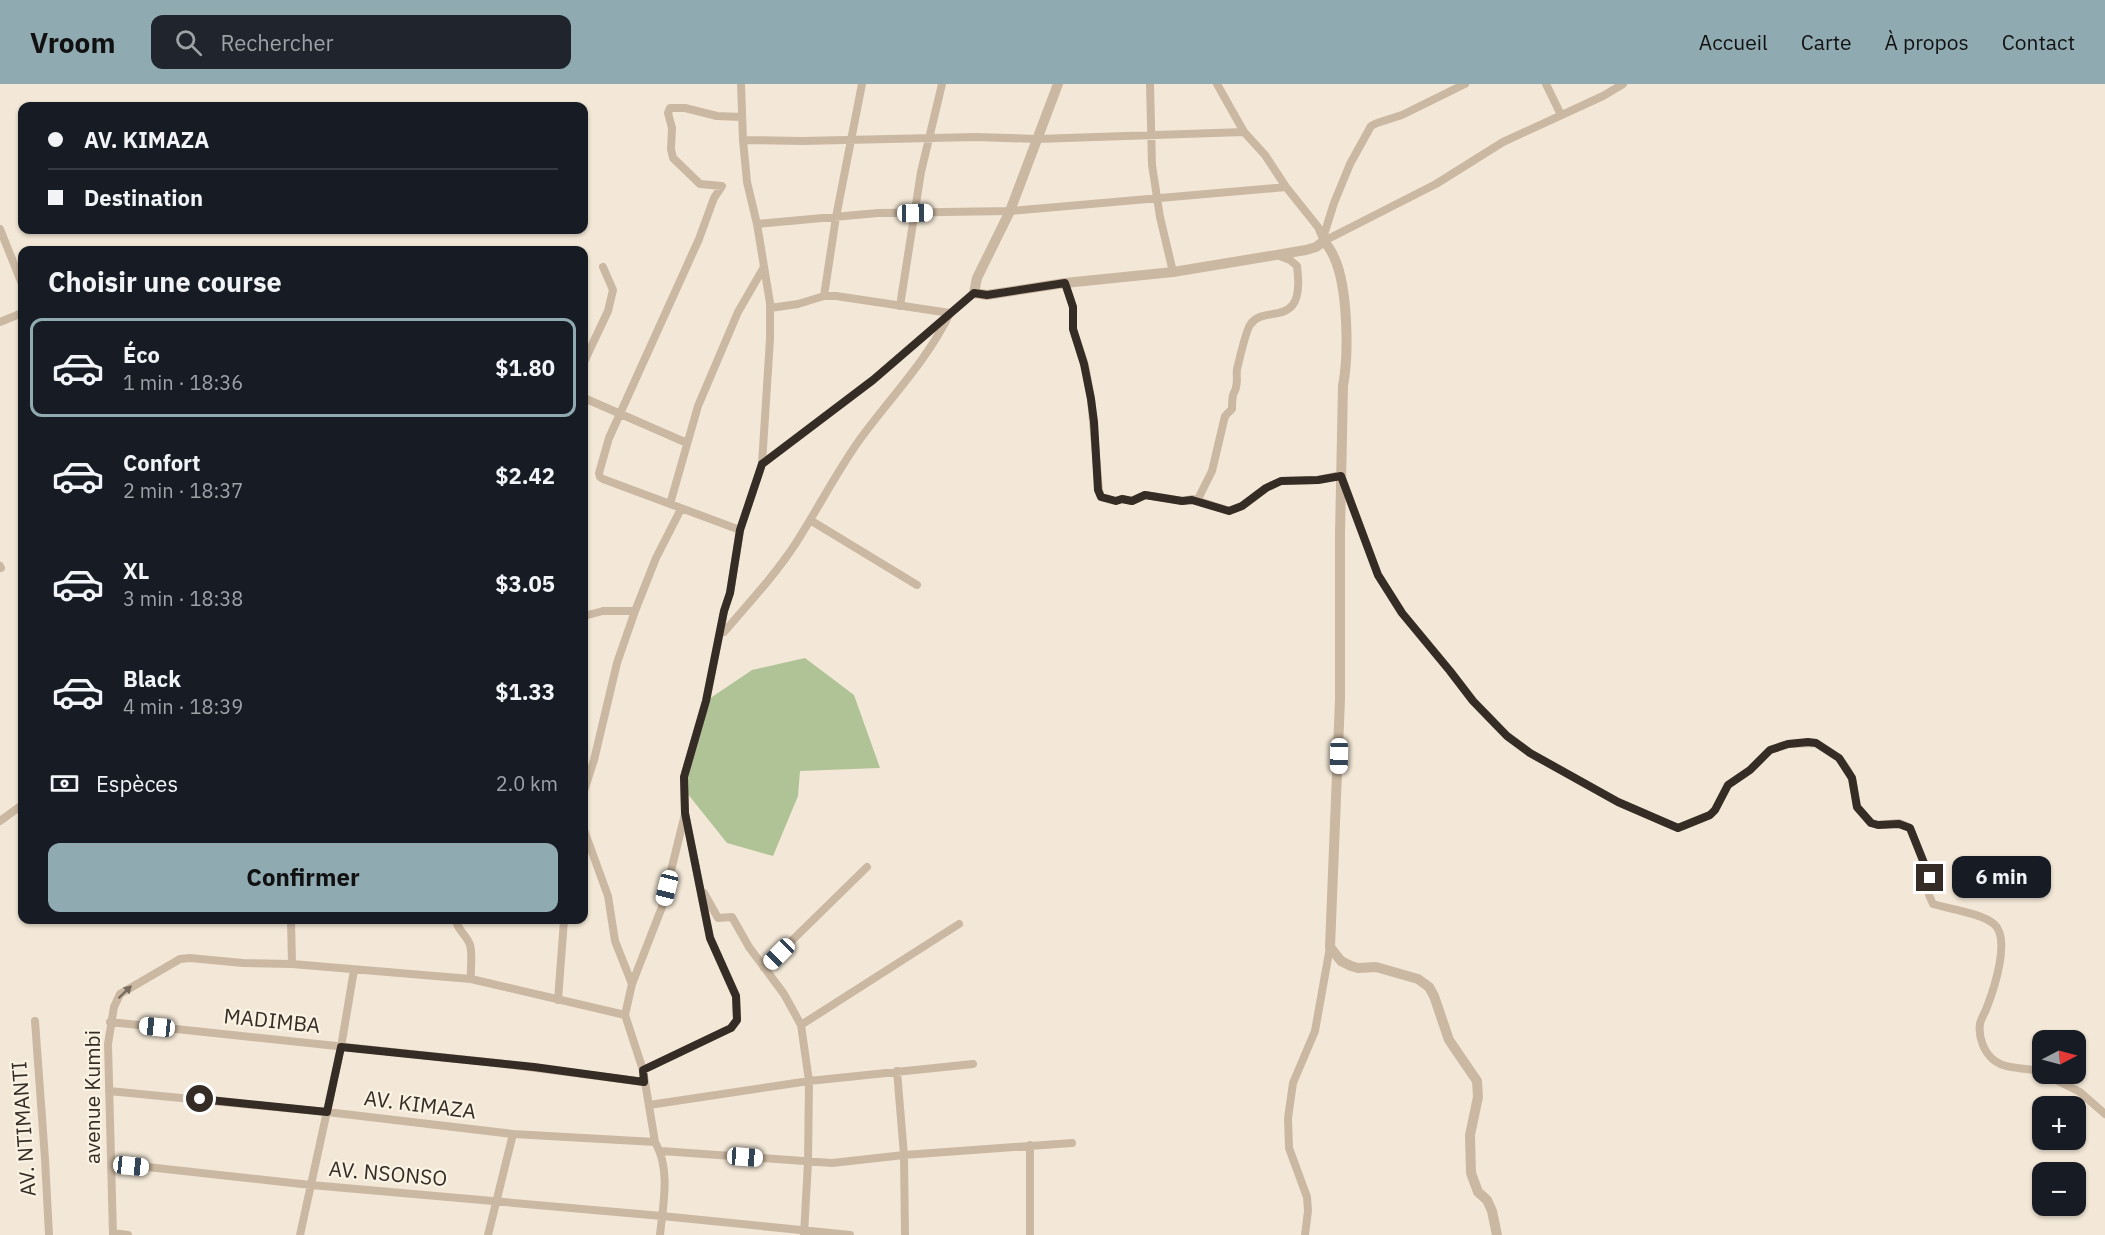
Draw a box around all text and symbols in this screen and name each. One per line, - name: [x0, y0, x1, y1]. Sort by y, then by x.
- search box: [151, 15, 571, 69]
- text: Vroom: [30, 24, 115, 61]
- icon: search: [172, 26, 205, 59]
- text: Rechercher: [220, 28, 334, 57]
- text: Accueil: [1699, 28, 1768, 56]
- text: Carte: [1801, 28, 1852, 56]
- text: À propos: [1885, 28, 1969, 56]
- text: Contact: [2002, 28, 2075, 56]
- text: AV. KIMAZA: [84, 125, 209, 154]
- text: Destination: [84, 183, 203, 212]
- car: [897, 204, 933, 222]
- text: Choisir une course: [48, 264, 282, 299]
- text: Éco: [123, 340, 160, 369]
- icon: car: [51, 341, 105, 395]
- text: $1.80: [495, 353, 555, 382]
- text: 1 min · 18:36: [123, 369, 243, 396]
- text: Confort: [123, 448, 201, 477]
- icon: car: [51, 449, 105, 503]
- text: $2.42: [495, 461, 555, 490]
- text: 2 min · 18:37: [123, 477, 243, 504]
- text: XL: [123, 556, 149, 585]
- icon: car: [51, 557, 105, 611]
- text: $3.05: [495, 569, 555, 598]
- text: 3 min · 18:38: [123, 585, 243, 612]
- text: Black: [123, 664, 181, 693]
- icon: car: [51, 665, 105, 719]
- text: $1.33: [495, 677, 555, 706]
- text: 4 min · 18:39: [123, 693, 243, 720]
- car: [1330, 738, 1348, 774]
- icon: cash: [48, 767, 81, 800]
- text: Espèces: [96, 769, 178, 798]
- text: 2.0 km: [496, 770, 558, 797]
- button: Confirmer: [48, 843, 558, 912]
- callout: 6 min: [1951, 857, 2050, 899]
- text: 6 min: [1975, 863, 2028, 890]
- route end: [1916, 864, 1943, 891]
- car: [654, 868, 680, 908]
- car: [760, 935, 798, 973]
- one-way arrow: [118, 985, 132, 999]
- street label: MADIMBA: [222, 1001, 322, 1039]
- car: [138, 1016, 176, 1038]
- street label: avenue Kumbi: [78, 1030, 106, 1164]
- north arrow: [2032, 1030, 2086, 1084]
- map controls: [2032, 1030, 2086, 1216]
- street label: AV. NTIMANTI: [4, 1060, 42, 1198]
- street label: AV. KIMAZA: [362, 1083, 478, 1125]
- route start: [186, 1085, 213, 1112]
- button: +: [2032, 1096, 2086, 1150]
- car: [726, 1147, 764, 1167]
- street label: AV. NSONSO: [328, 1154, 448, 1192]
- car: [112, 1155, 150, 1177]
- button: −: [2032, 1162, 2086, 1216]

